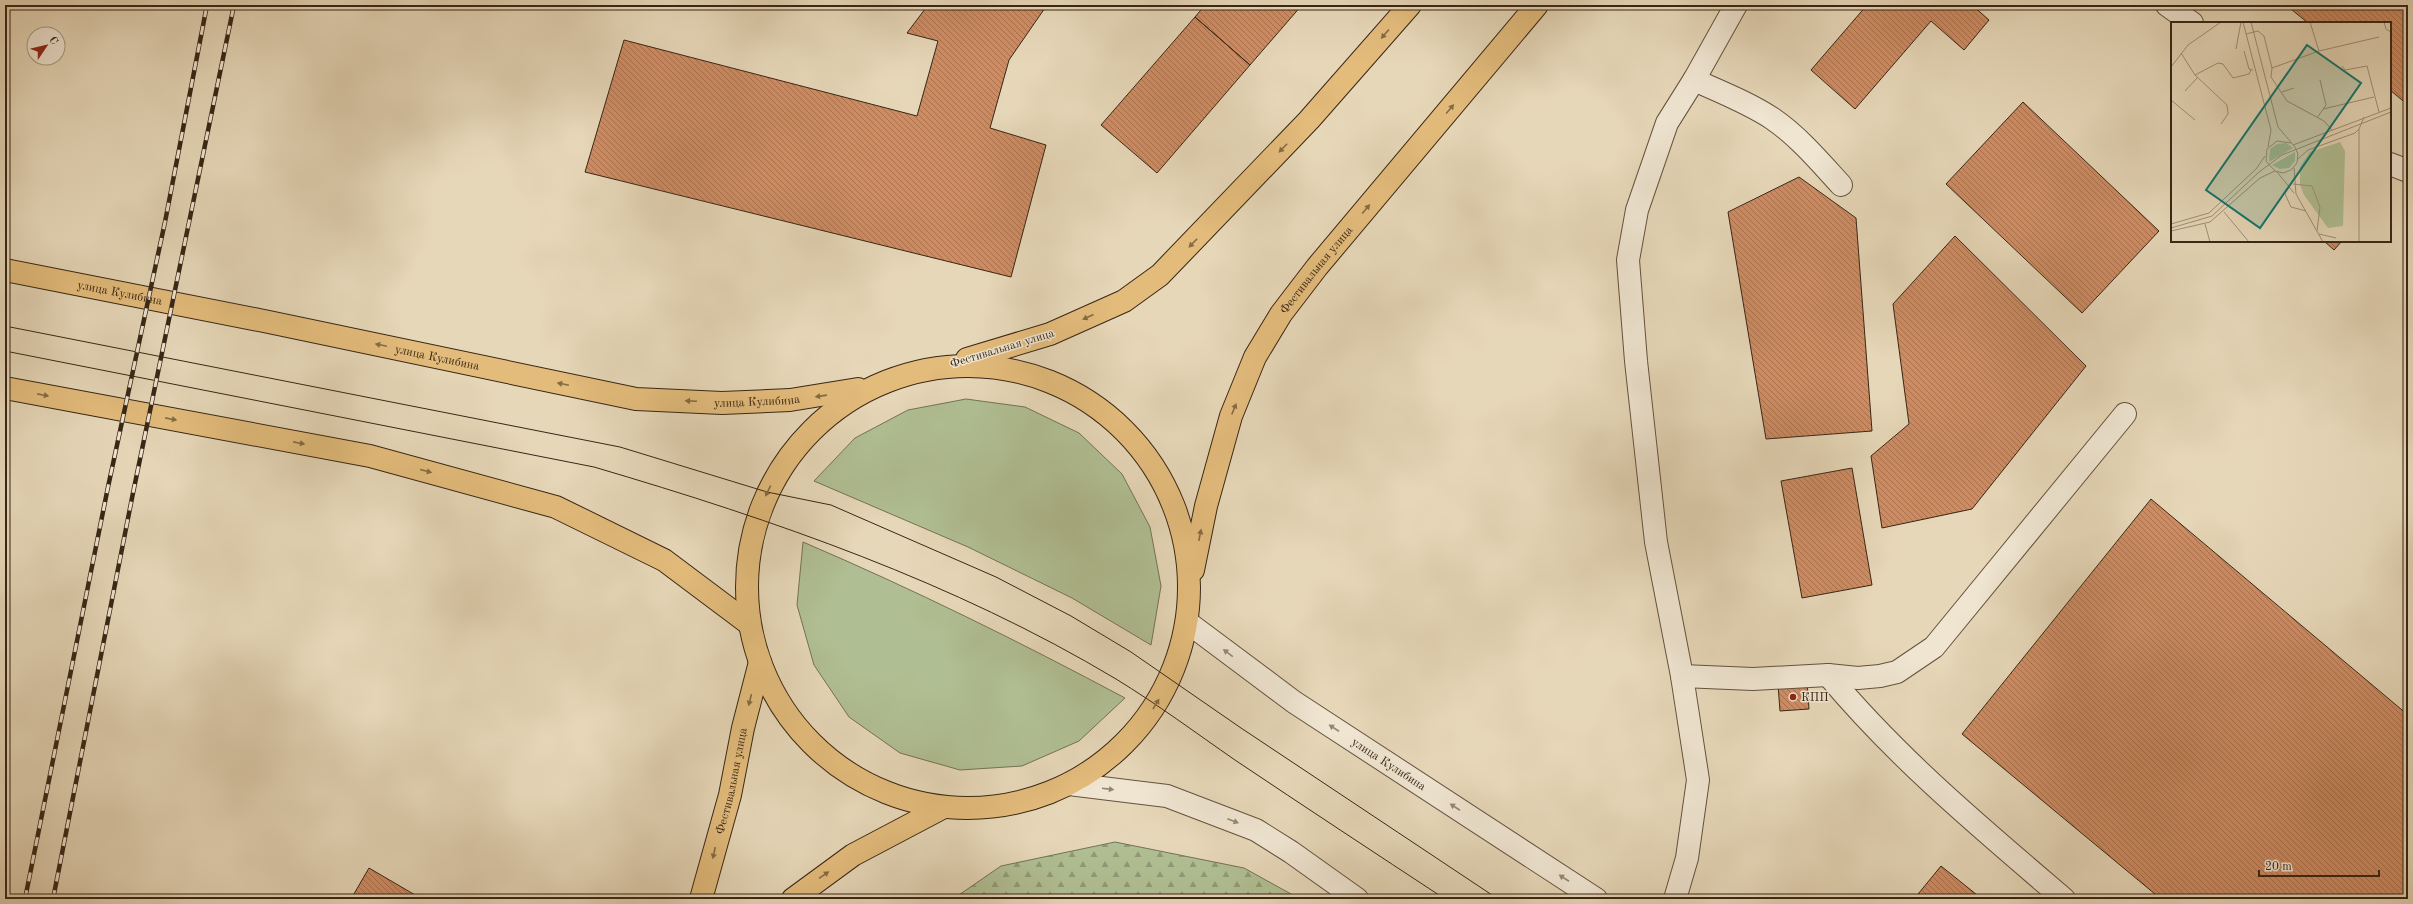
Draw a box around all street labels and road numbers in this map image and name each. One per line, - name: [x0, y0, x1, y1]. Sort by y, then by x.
- street label: Фестивальная улица: [1278, 224, 1355, 317]
- street label: улица Кулибина: [76, 279, 163, 308]
- street label: Фестивальная улица: [949, 327, 1056, 371]
- street label: улица Кулибина: [394, 344, 480, 373]
- street label: улица Кулибина: [714, 393, 801, 410]
- street label: Фестивальная улица: [714, 727, 750, 836]
- street label: улица Кулибина: [1349, 736, 1428, 793]

